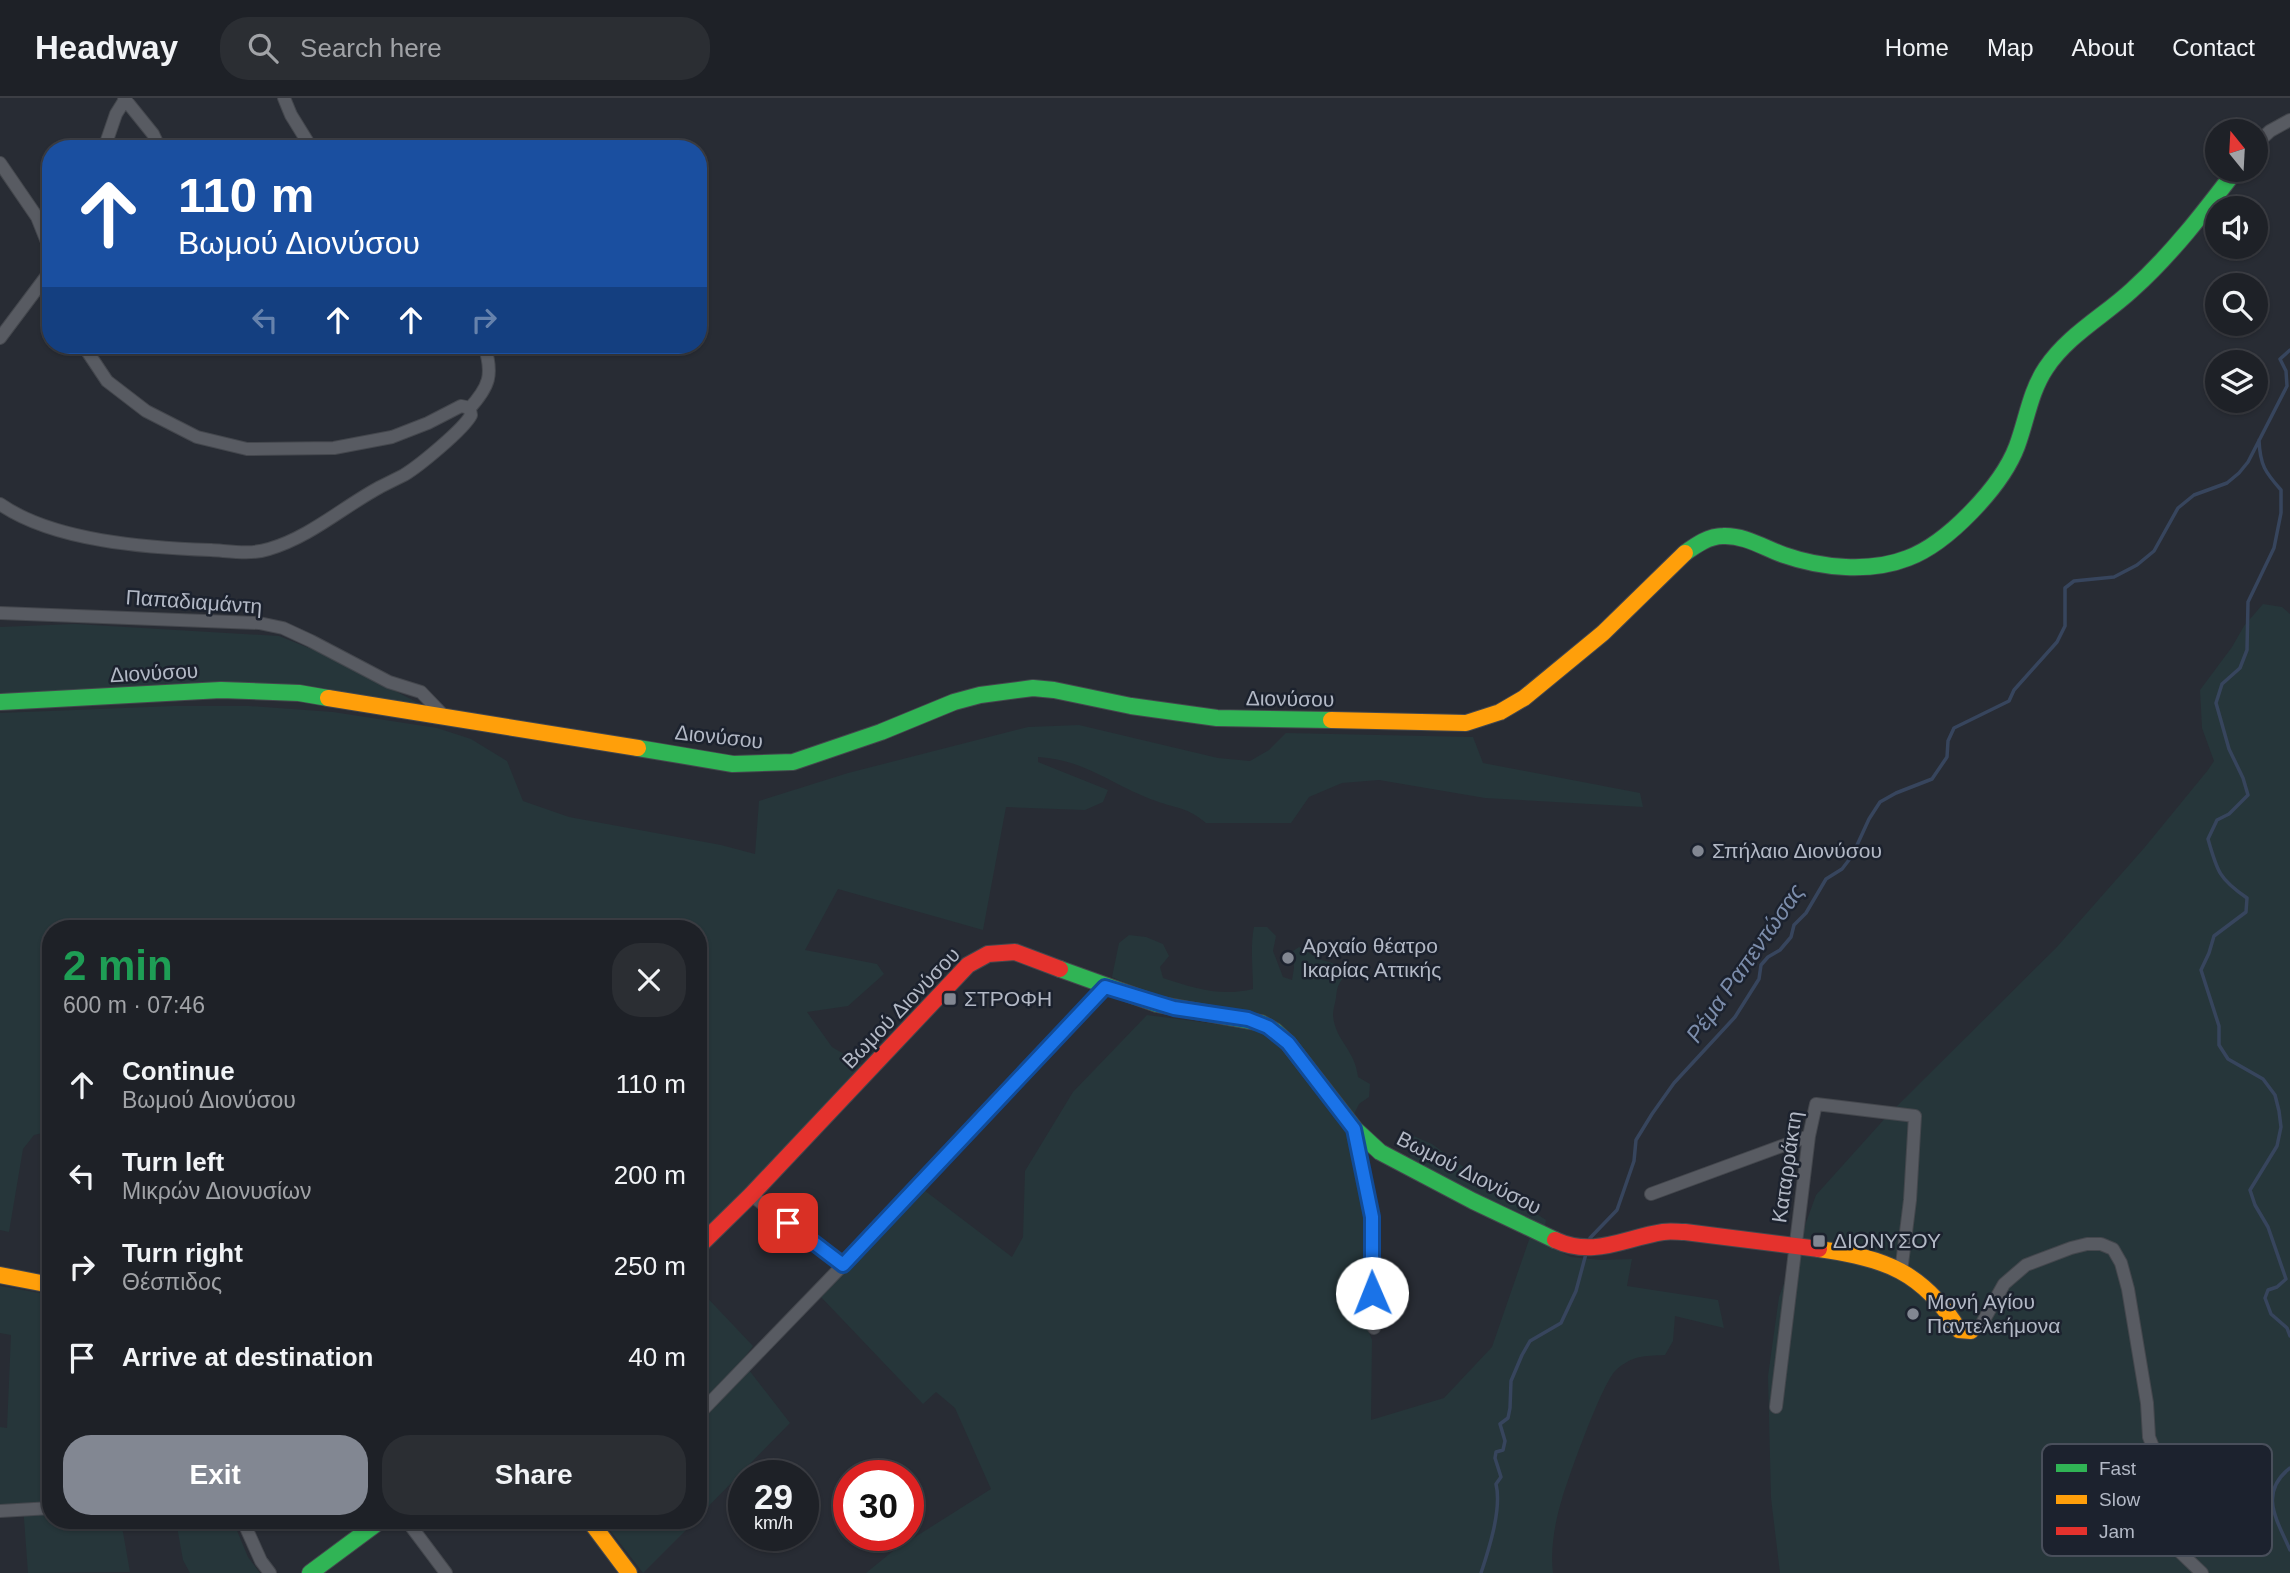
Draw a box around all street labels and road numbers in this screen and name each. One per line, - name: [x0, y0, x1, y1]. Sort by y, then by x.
- street label: Παπαδιαμάντη: [125, 585, 263, 618]
- street label: Διονύσου: [109, 659, 199, 686]
- street label: Διονύσου: [1246, 686, 1334, 711]
- street label: Διονύσου: [674, 720, 764, 753]
- street label: Βωμού Διονύσου: [837, 943, 964, 1073]
- street label: Καταρράκτη: [1767, 1110, 1806, 1224]
- street label: Βωμού Διονύσου: [1393, 1126, 1545, 1219]

